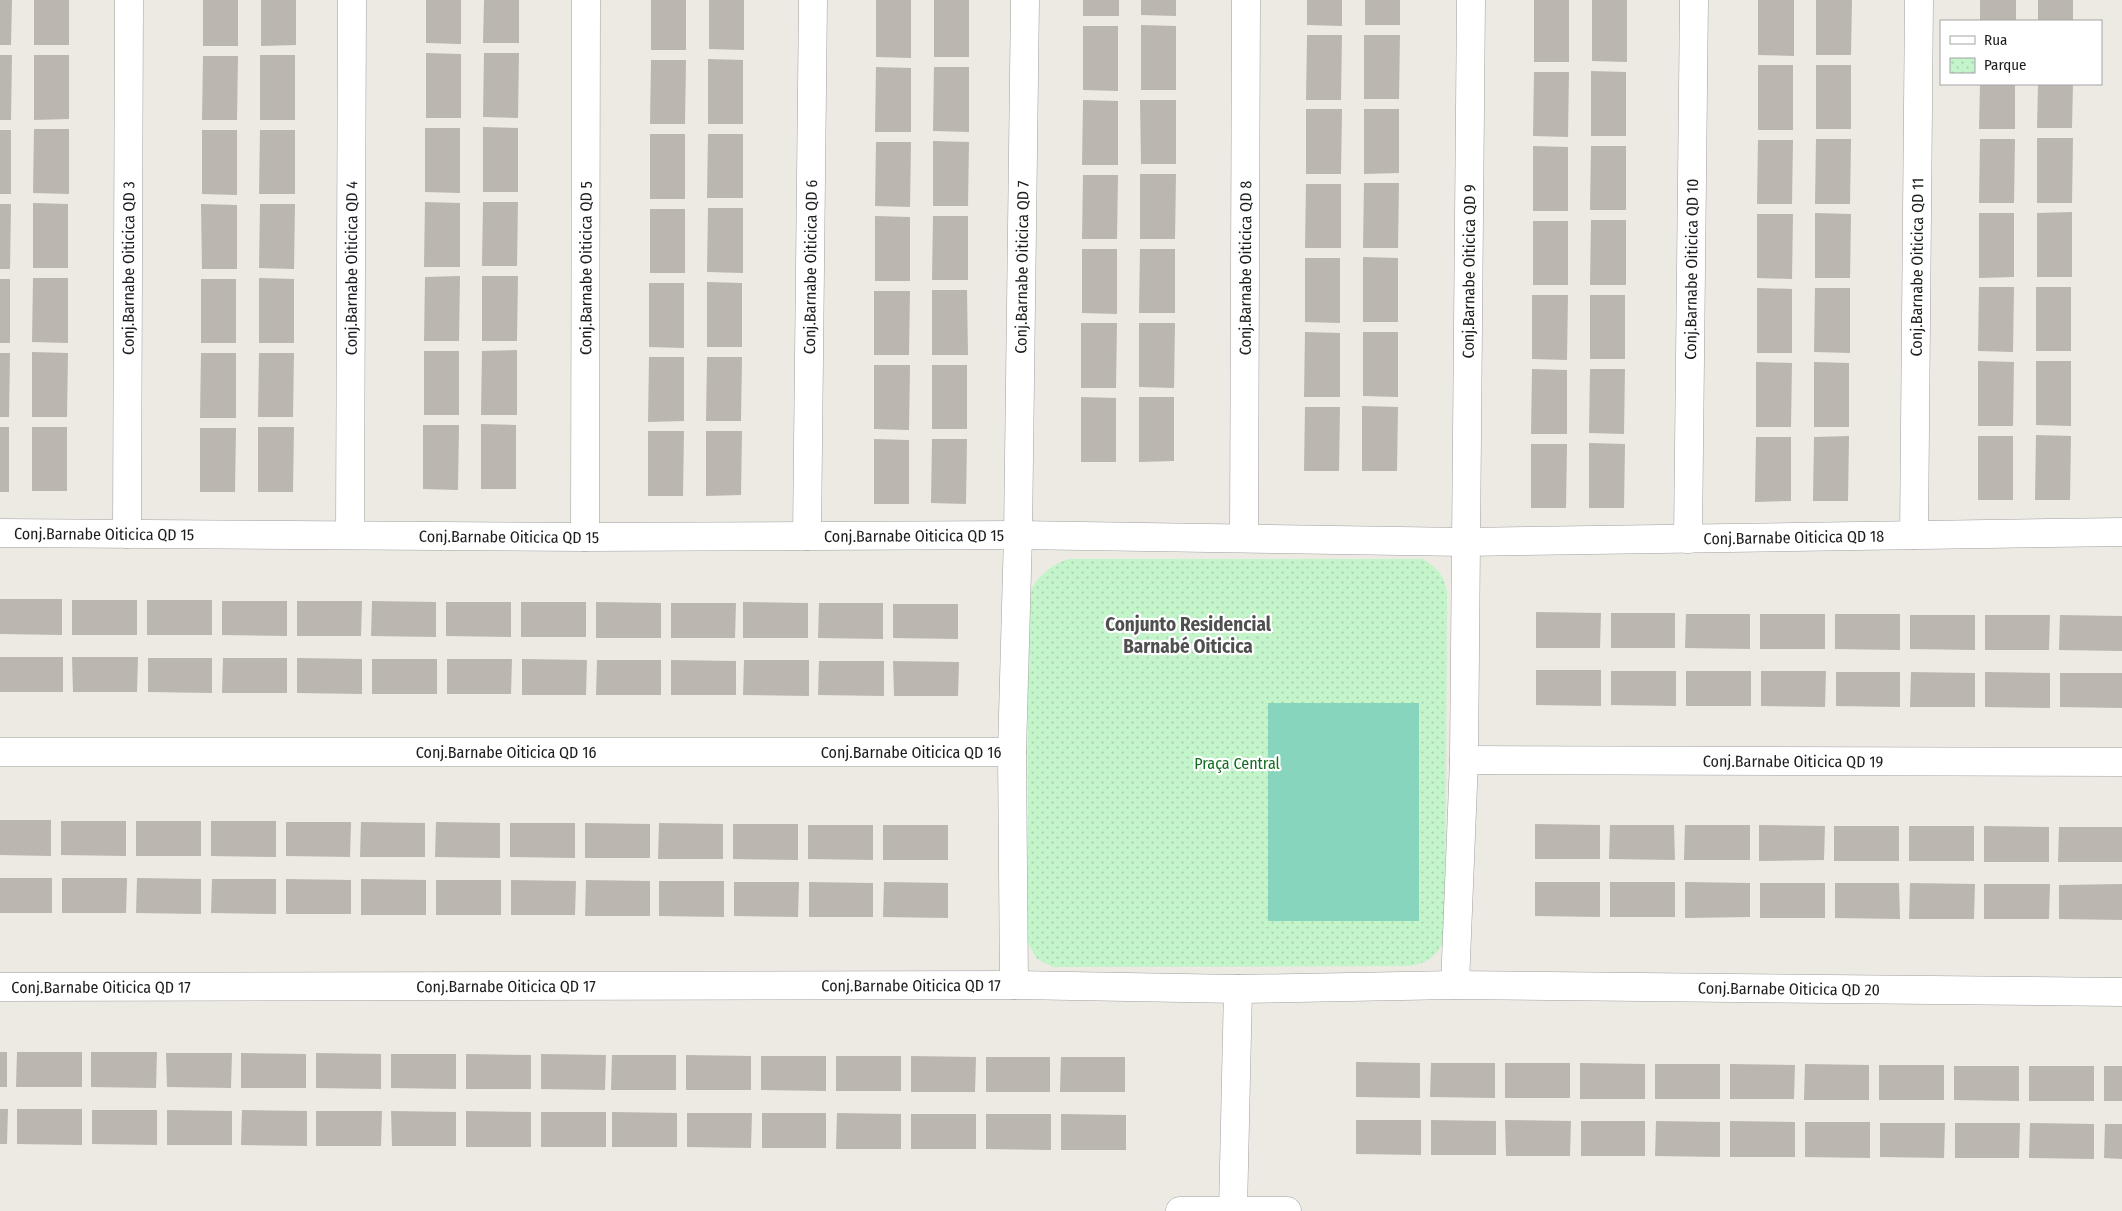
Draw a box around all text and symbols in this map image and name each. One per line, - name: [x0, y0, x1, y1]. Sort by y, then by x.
- legend: [1940, 20, 2102, 85]
- text: Rua: [1984, 31, 2007, 49]
- text: Parque: [1984, 56, 2027, 74]
- street label: Conj.Barnabe Oiticica QD 10: [1680, 178, 1702, 360]
- street label: Conj.Barnabe Oiticica QD 11: [1906, 178, 1927, 357]
- street label: Conj.Barnabe Oiticica QD 6: [800, 180, 820, 354]
- street label: Conj.Barnabe Oiticica QD 7: [1011, 180, 1032, 354]
- street label: Conj.Barnabe Oiticica QD 3: [118, 181, 138, 355]
- street label: Conj.Barnabe Oiticica QD 4: [341, 181, 361, 355]
- street label: Conj.Barnabe Oiticica QD 5: [576, 181, 595, 355]
- street label: Conj.Barnabe Oiticica QD 8: [1235, 181, 1255, 355]
- street label: Conj.Barnabe Oiticica QD 9: [1458, 184, 1479, 358]
- street label: Conj.Barnabe Oiticica QD 15: [14, 524, 194, 544]
- street label: Conj.Barnabe Oiticica QD 15: [419, 526, 599, 547]
- street label: Conj.Barnabe Oiticica QD 15: [824, 526, 1004, 545]
- street label: Conj.Barnabe Oiticica QD 18: [1703, 526, 1884, 548]
- district label: Conjunto Residencial Barnabé Oiticica: [1105, 613, 1272, 658]
- street label: Conj.Barnabe Oiticica QD 16: [416, 743, 596, 762]
- street label: Conj.Barnabe Oiticica QD 16: [821, 743, 1001, 762]
- street label: Conj.Barnabe Oiticica QD 19: [1703, 751, 1884, 771]
- park label: Praça Central: [1194, 754, 1280, 773]
- street label: Conj.Barnabe Oiticica QD 17: [416, 976, 596, 996]
- street label: Conj.Barnabe Oiticica QD 17: [821, 976, 1001, 995]
- street label: Conj.Barnabe Oiticica QD 17: [11, 977, 191, 996]
- street label: Conj.Barnabe Oiticica QD 20: [1698, 978, 1880, 999]

